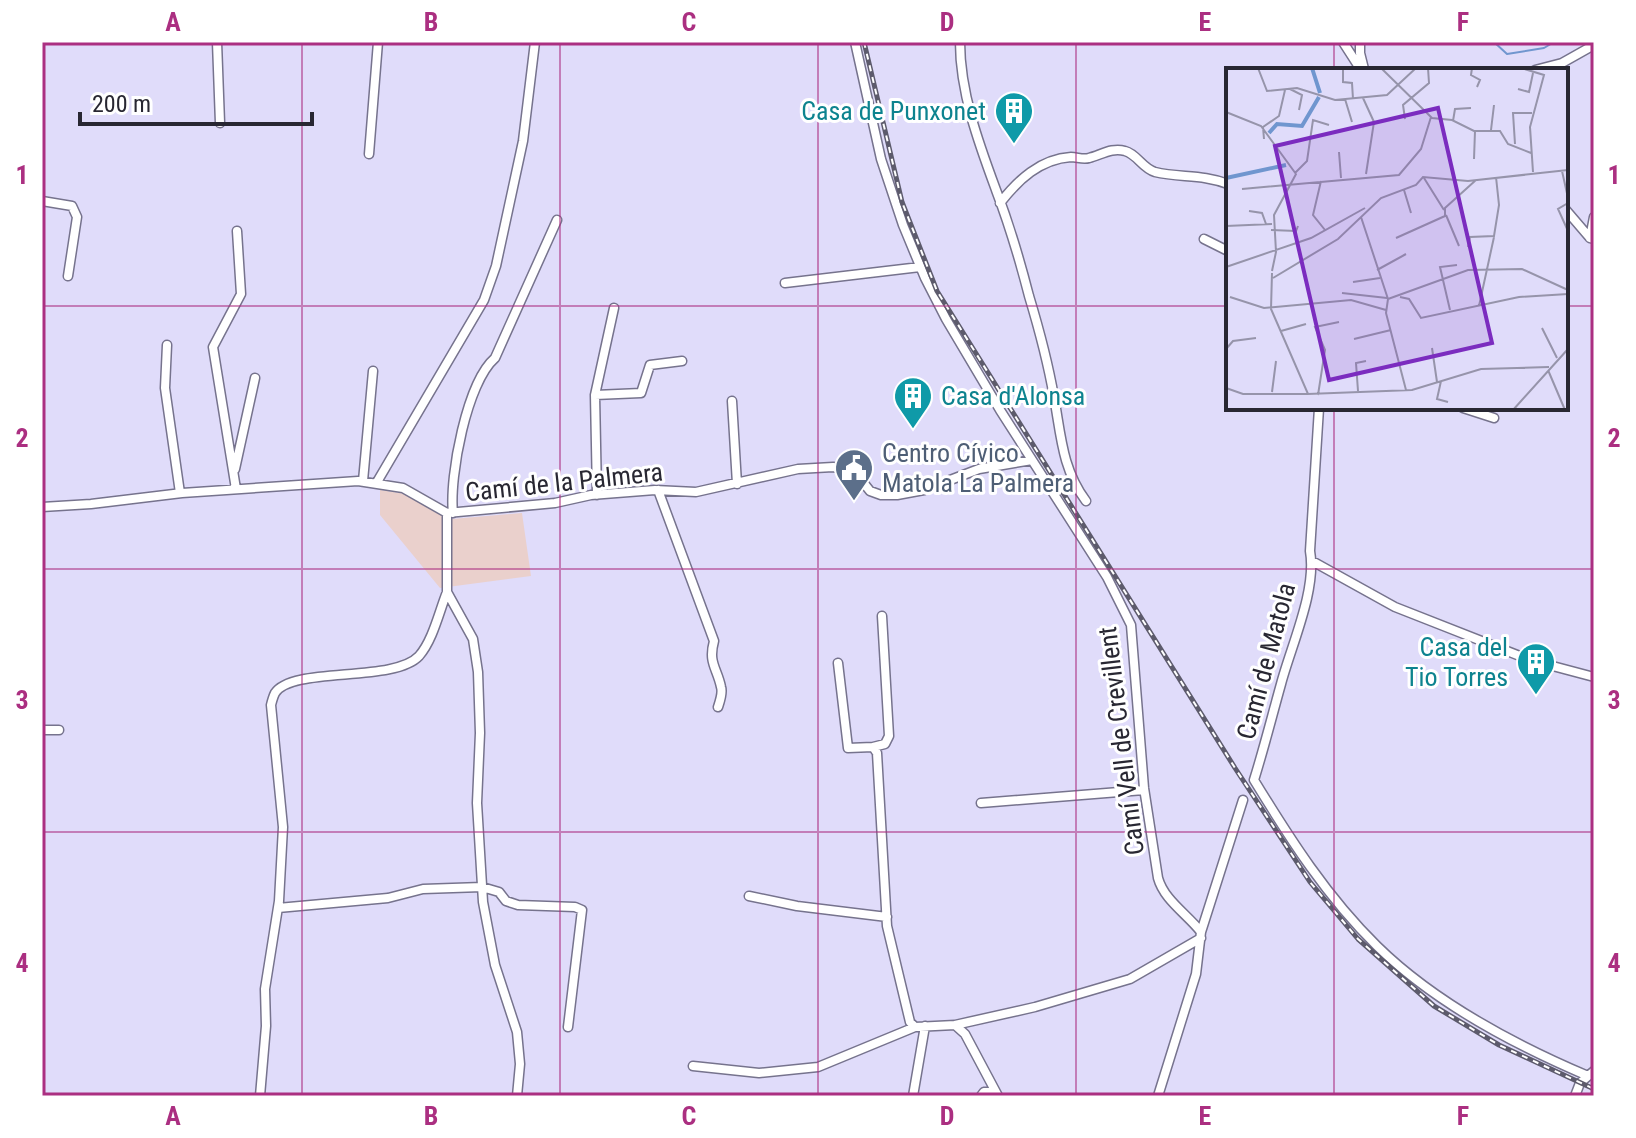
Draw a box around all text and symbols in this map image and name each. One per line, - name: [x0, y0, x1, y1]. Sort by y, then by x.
- text: A: [165, 7, 181, 37]
- text: B: [424, 7, 438, 37]
- text: C: [682, 7, 697, 37]
- text: D: [940, 7, 954, 37]
- text: E: [1199, 7, 1212, 37]
- text: F: [1457, 7, 1469, 37]
- inset map: [1226, 68, 1568, 410]
- scale bar: [80, 76, 312, 126]
- text: 200 m: [92, 90, 151, 118]
- building icon: Casa de Punxonet: [993, 90, 1035, 145]
- place label: Casa de Punxonet: [801, 96, 986, 126]
- text: 1: [15, 160, 29, 190]
- text: 1: [1607, 160, 1621, 190]
- building icon: Casa d'Alonsa: [892, 375, 934, 430]
- place label: Casa d'Alonsa: [941, 381, 1085, 411]
- text: 2: [15, 423, 29, 453]
- text: 2: [1607, 423, 1621, 453]
- place label: Centro Cívico Matola La Palmera: [882, 438, 1074, 498]
- public building icon: Centro Cívico Matola La Palmera: [833, 447, 875, 502]
- street label: Camí de la Palmera: [464, 457, 664, 507]
- street label: Camí de Matola: [1231, 579, 1301, 743]
- street label: Camí Vell de Crevillent: [1092, 625, 1150, 857]
- place label: Casa del Tio Torres: [1405, 632, 1508, 692]
- building icon: Casa del Tio Torres: [1515, 641, 1557, 696]
- text: 3: [15, 685, 29, 715]
- text: 3: [1607, 685, 1621, 715]
- text: 4: [15, 948, 29, 978]
- text: 4: [1607, 948, 1621, 978]
- text: A: [165, 1101, 181, 1131]
- text: B: [424, 1101, 438, 1131]
- text: C: [682, 1101, 697, 1131]
- text: D: [940, 1101, 954, 1131]
- text: E: [1199, 1101, 1212, 1131]
- text: F: [1457, 1101, 1469, 1131]

